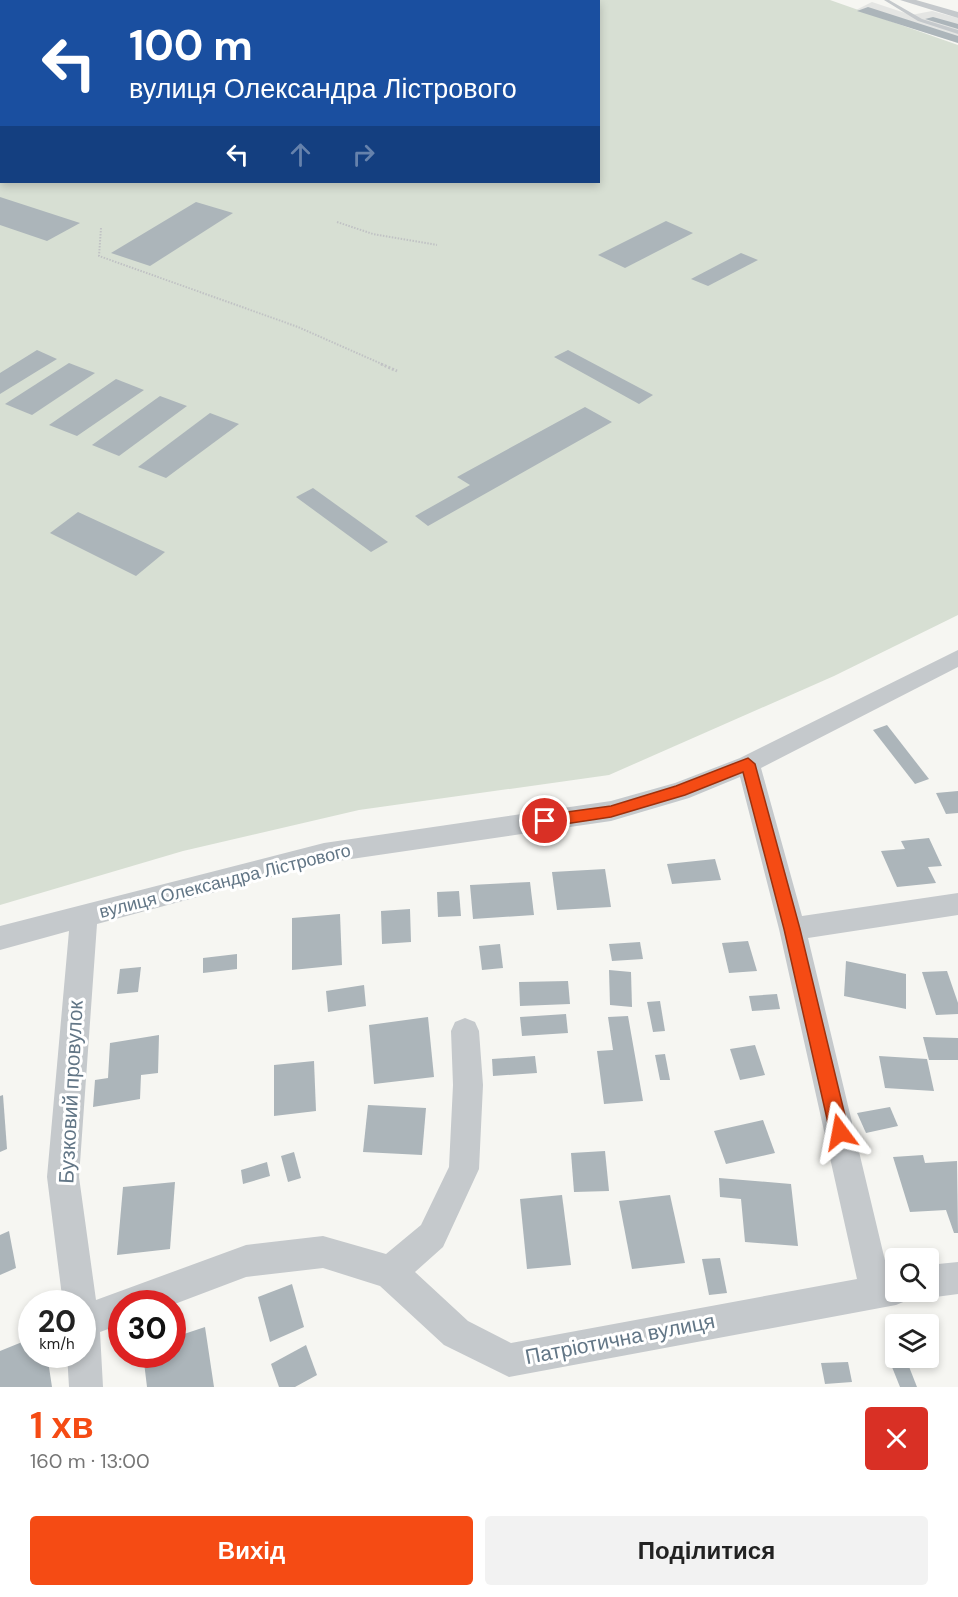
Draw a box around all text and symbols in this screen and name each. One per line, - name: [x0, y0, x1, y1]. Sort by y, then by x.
- text: 100 m: [129, 18, 253, 73]
- icon: left: [30, 24, 108, 102]
- text: вулиця Олександра Лістрового: [129, 71, 517, 106]
- icon: left: [221, 138, 254, 171]
- icon: ahead: [284, 138, 317, 171]
- icon: right: [347, 138, 380, 171]
- pin: [519, 795, 570, 846]
- icon: arrive: [528, 804, 561, 837]
- street label: вулиця Олександра Лістрового: [97, 838, 353, 924]
- street label: Бузковий провулок: [52, 999, 90, 1184]
- position arrow: [808, 1100, 872, 1164]
- map controls: [885, 1248, 939, 1368]
- button: search: [885, 1248, 939, 1302]
- speed limit sign: 30: [108, 1290, 186, 1368]
- text: 20: [38, 1302, 76, 1341]
- street label: Патріотична вулиця: [523, 1307, 717, 1371]
- button: layers: [885, 1314, 939, 1368]
- text: km/h: [39, 1334, 75, 1354]
- text: 1 хв: [30, 1402, 94, 1449]
- button: close: [865, 1407, 928, 1470]
- text: 160 m · 13:00: [30, 1448, 150, 1474]
- button: Вихід: [30, 1516, 473, 1585]
- button: Поділитися: [485, 1516, 928, 1585]

